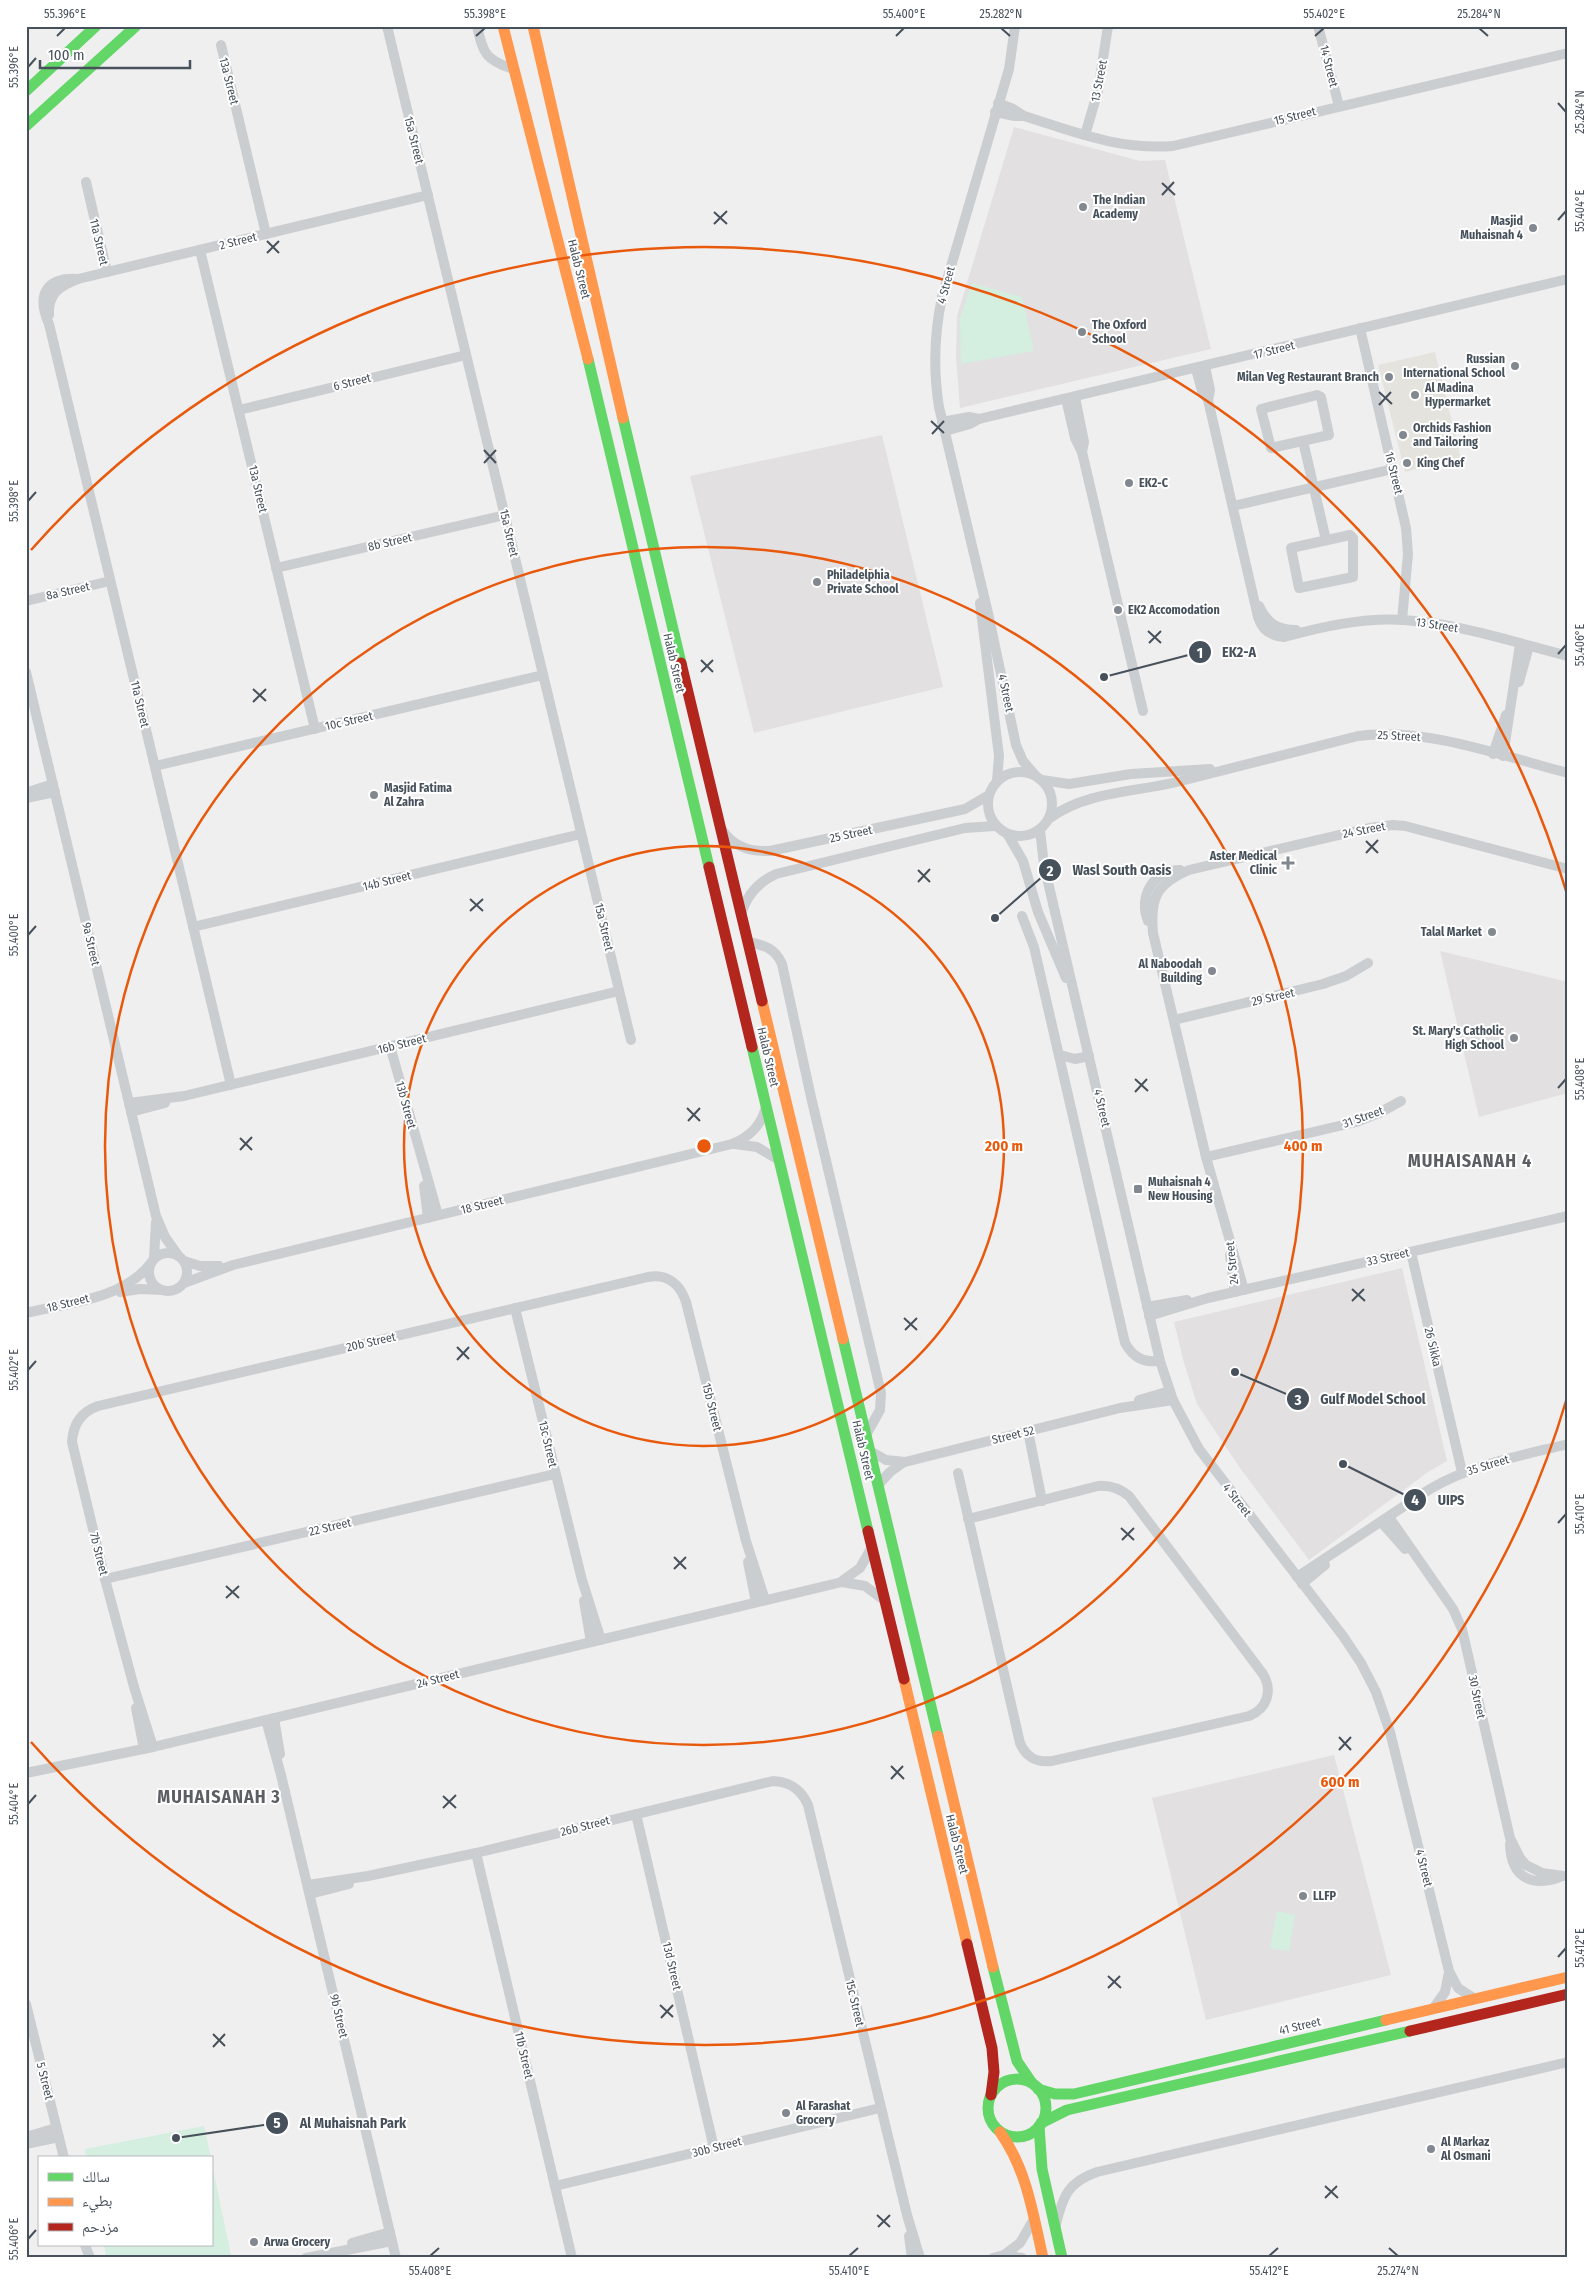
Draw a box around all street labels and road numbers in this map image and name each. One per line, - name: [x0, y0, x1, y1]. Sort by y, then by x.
- street label: 14 Street: [1317, 44, 1341, 89]
- street label: 13a Street: [216, 56, 242, 106]
- street label: 13 Street: [1088, 59, 1110, 103]
- street label: 15 Street: [1273, 104, 1317, 128]
- street label: 15a Street: [401, 115, 427, 165]
- street label: 11a Street: [87, 217, 111, 267]
- street label: 2 Street: [218, 230, 258, 252]
- street label: Halab Street: [565, 238, 593, 300]
- street label: 4 Street: [934, 265, 958, 305]
- street label: 17 Street: [1252, 338, 1296, 362]
- street label: 6 Street: [332, 371, 372, 393]
- street label: 16 Street: [1382, 450, 1406, 496]
- street label: 13a Street: [246, 464, 270, 514]
- street label: 15a Street: [497, 508, 521, 558]
- street label: 8b Street: [367, 530, 413, 554]
- street label: 8a Street: [45, 579, 91, 603]
- street label: 13 Street: [1415, 615, 1459, 635]
- street label: Halab Street: [660, 632, 688, 694]
- street label: 4 Street: [995, 673, 1017, 713]
- street label: 11a Street: [128, 679, 152, 729]
- street label: 10c Street: [324, 709, 374, 733]
- street label: 25 Street: [1377, 728, 1421, 744]
- street label: 24 Street: [1341, 819, 1387, 841]
- street label: 25 Street: [828, 823, 874, 845]
- street label: 14b Street: [361, 868, 413, 894]
- street label: 15a Street: [592, 902, 616, 952]
- street label: 9a Street: [79, 921, 103, 967]
- street label: 29 Street: [1250, 985, 1296, 1009]
- street label: Halab Street: [754, 1026, 782, 1088]
- street label: 16b Street: [376, 1031, 428, 1057]
- street label: 13b Street: [393, 1080, 419, 1130]
- street label: 4 Street: [1091, 1088, 1113, 1128]
- street label: 31 Street: [1341, 1103, 1385, 1131]
- street label: 18 Street: [459, 1193, 505, 1217]
- street label: 24 Street: [1223, 1241, 1241, 1285]
- street label: 33 Street: [1365, 1245, 1411, 1269]
- street label: 18 Street: [45, 1291, 91, 1315]
- street label: 26 Sikka: [1422, 1326, 1444, 1368]
- street label: 20b Street: [345, 1330, 397, 1354]
- street label: 15b Street: [699, 1382, 725, 1432]
- street label: 13c Street: [536, 1419, 560, 1469]
- street label: Halab Street: [849, 1419, 877, 1481]
- street label: Street 52: [990, 1423, 1036, 1447]
- street label: 35 Street: [1465, 1452, 1511, 1478]
- street label: 4 Street: [1220, 1481, 1254, 1519]
- street label: 22 Street: [308, 1515, 353, 1539]
- street label: 7b Street: [87, 1531, 111, 1577]
- street label: 24 Street: [415, 1667, 461, 1691]
- street label: 30 Street: [1466, 1674, 1488, 1720]
- street label: 26b Street: [559, 1813, 611, 1839]
- street label: Halab Street: [943, 1813, 971, 1875]
- street label: 4 Street: [1413, 1848, 1435, 1888]
- street label: 13d Street: [660, 1941, 684, 1991]
- street label: 15c Street: [843, 1978, 867, 2028]
- street label: 9b Street: [327, 1993, 351, 2039]
- street label: 41 Street: [1278, 2014, 1322, 2038]
- street label: 11b Street: [512, 2030, 536, 2080]
- street label: 5 Street: [34, 2061, 56, 2101]
- street label: 30b Street: [691, 2134, 743, 2160]

